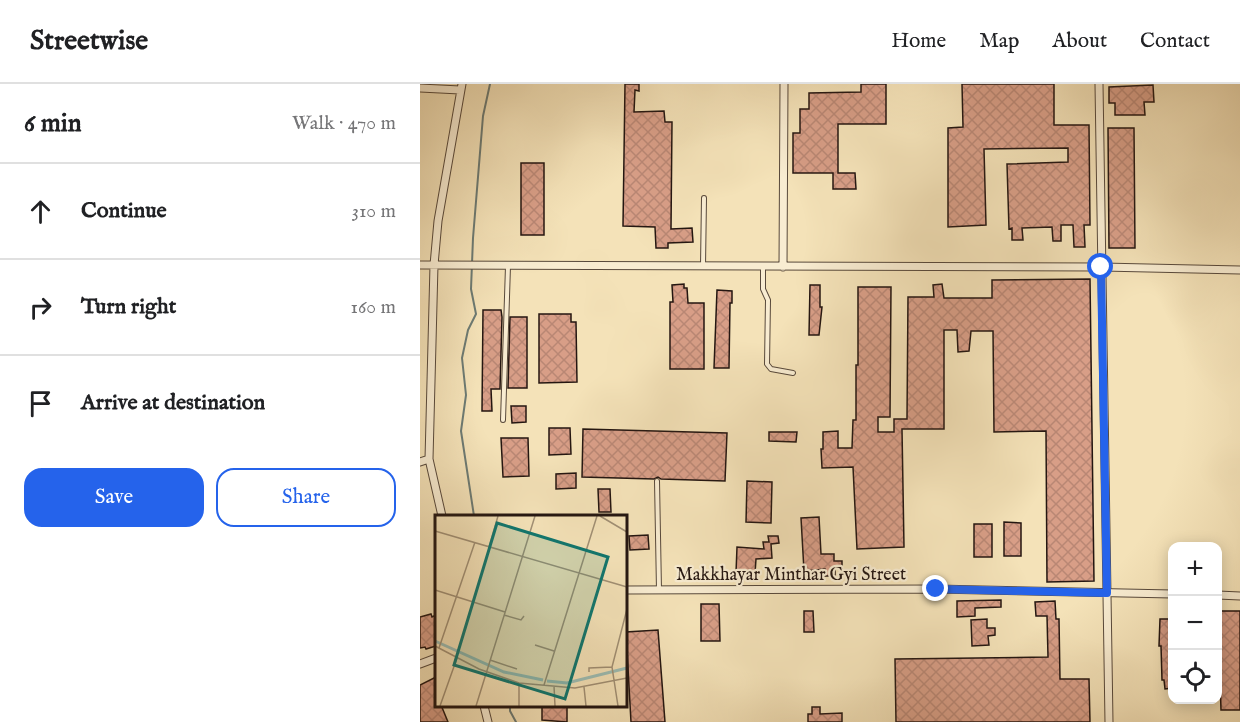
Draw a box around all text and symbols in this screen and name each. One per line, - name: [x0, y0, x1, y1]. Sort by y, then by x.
- text: Streetwise: [30, 24, 148, 59]
- text: Home: [891, 28, 946, 55]
- text: Map: [979, 28, 1019, 55]
- text: About: [1052, 28, 1107, 55]
- text: Contact: [1140, 28, 1210, 55]
- text: 6 min: [24, 107, 82, 140]
- text: Walk · 470 m: [292, 111, 396, 136]
- icon: ahead: [24, 195, 57, 228]
- text: Continue: [81, 197, 167, 225]
- text: 310 m: [352, 199, 396, 224]
- route start: [1087, 253, 1113, 279]
- icon: right: [24, 291, 57, 324]
- text: Turn right: [81, 293, 176, 321]
- text: 160 m: [350, 295, 396, 320]
- icon: arrive: [24, 387, 57, 420]
- text: Arrive at destination: [81, 389, 265, 417]
- button: Save: [24, 468, 204, 527]
- button: Share: [216, 468, 396, 527]
- inset map: [435, 515, 627, 707]
- map controls: [1168, 542, 1222, 704]
- button: +: [1168, 542, 1222, 596]
- street label: Makkhayar Minthar Gyi Street: [676, 564, 906, 587]
- route end: [922, 575, 948, 601]
- button: −: [1168, 596, 1222, 650]
- button: locate: [1168, 650, 1222, 704]

